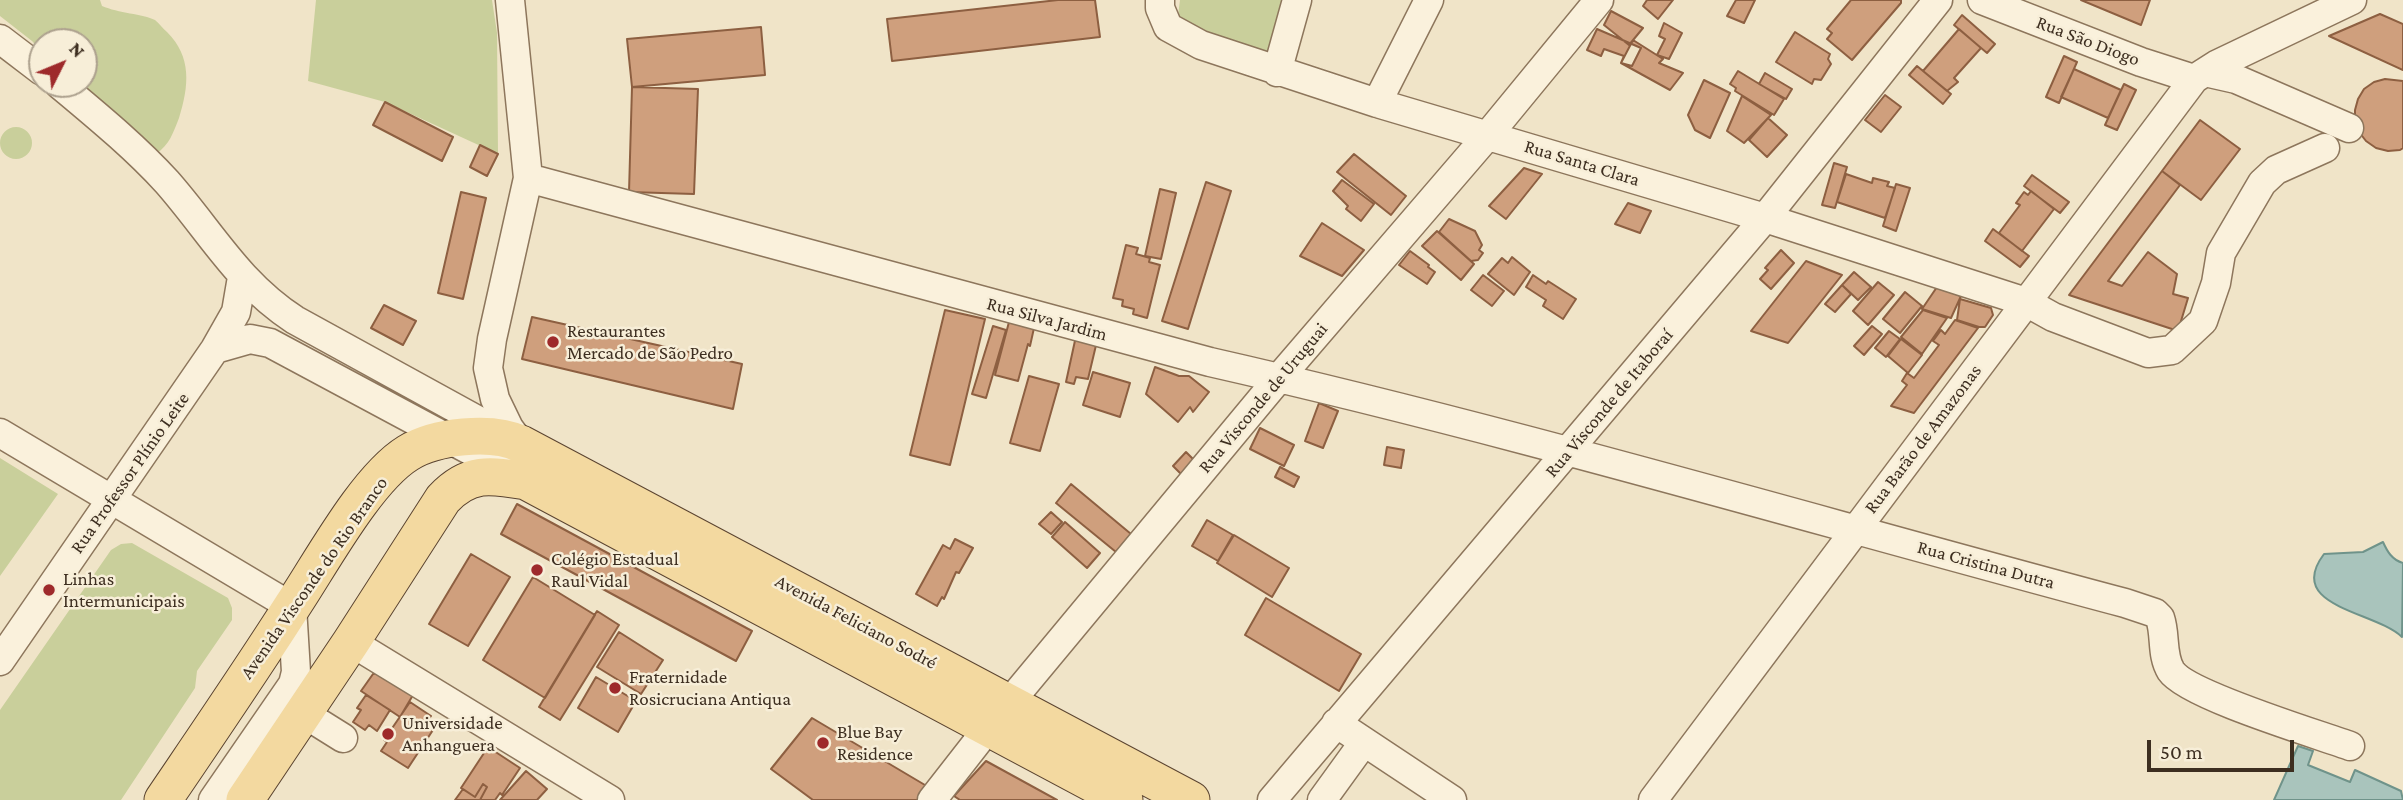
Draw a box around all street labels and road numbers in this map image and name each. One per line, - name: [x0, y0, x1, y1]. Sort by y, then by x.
- street label: Rua São Diogo: [2033, 11, 2143, 71]
- street label: Rua Santa Clara: [1522, 135, 1642, 191]
- street label: Rua Silva Jardim: [984, 292, 1110, 346]
- street label: Rua Visconde de Uruguai: [1193, 318, 1333, 478]
- street label: Rua Visconde de Itaboraí: [1540, 324, 1678, 482]
- street label: Rua Barão de Amazonas: [1859, 360, 1987, 518]
- street label: Rua Professor Plínio Leite: [66, 388, 194, 558]
- street label: Avenida Visconde do Rio Branco: [235, 472, 393, 684]
- street label: Rua Cristina Dutra: [1915, 536, 2057, 594]
- street label: Avenida Feliciano Sodré: [771, 570, 941, 674]

